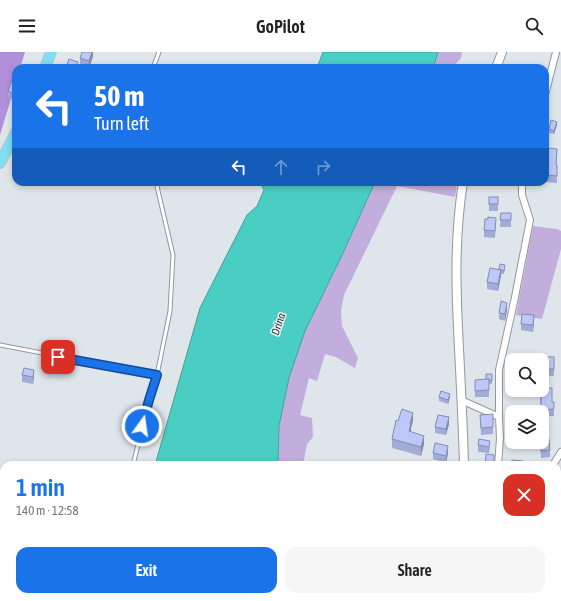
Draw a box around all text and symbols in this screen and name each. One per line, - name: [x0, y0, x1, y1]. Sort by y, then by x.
- icon: menu: [16, 15, 38, 37]
- icon: search: [523, 15, 545, 37]
- text: GoPilot: [256, 16, 305, 37]
- icon: left: [28, 80, 80, 132]
- text: 50 m: [94, 80, 144, 112]
- text: Turn left: [94, 113, 149, 134]
- icon: left: [228, 156, 250, 178]
- icon: ahead: [270, 156, 292, 178]
- icon: right: [312, 156, 334, 178]
- water label: Drina: [269, 311, 287, 337]
- pin: [41, 340, 75, 374]
- icon: arrive: [47, 346, 69, 368]
- map controls: [505, 353, 549, 449]
- button: search: [505, 353, 549, 397]
- position arrow: [121, 405, 163, 447]
- button: layers: [505, 405, 549, 449]
- text: 1 min: [16, 474, 65, 501]
- button: close: [503, 474, 545, 516]
- text: 140 m · 12:58: [16, 503, 79, 518]
- button: Exit: [16, 547, 277, 593]
- button: Share: [285, 547, 545, 593]

